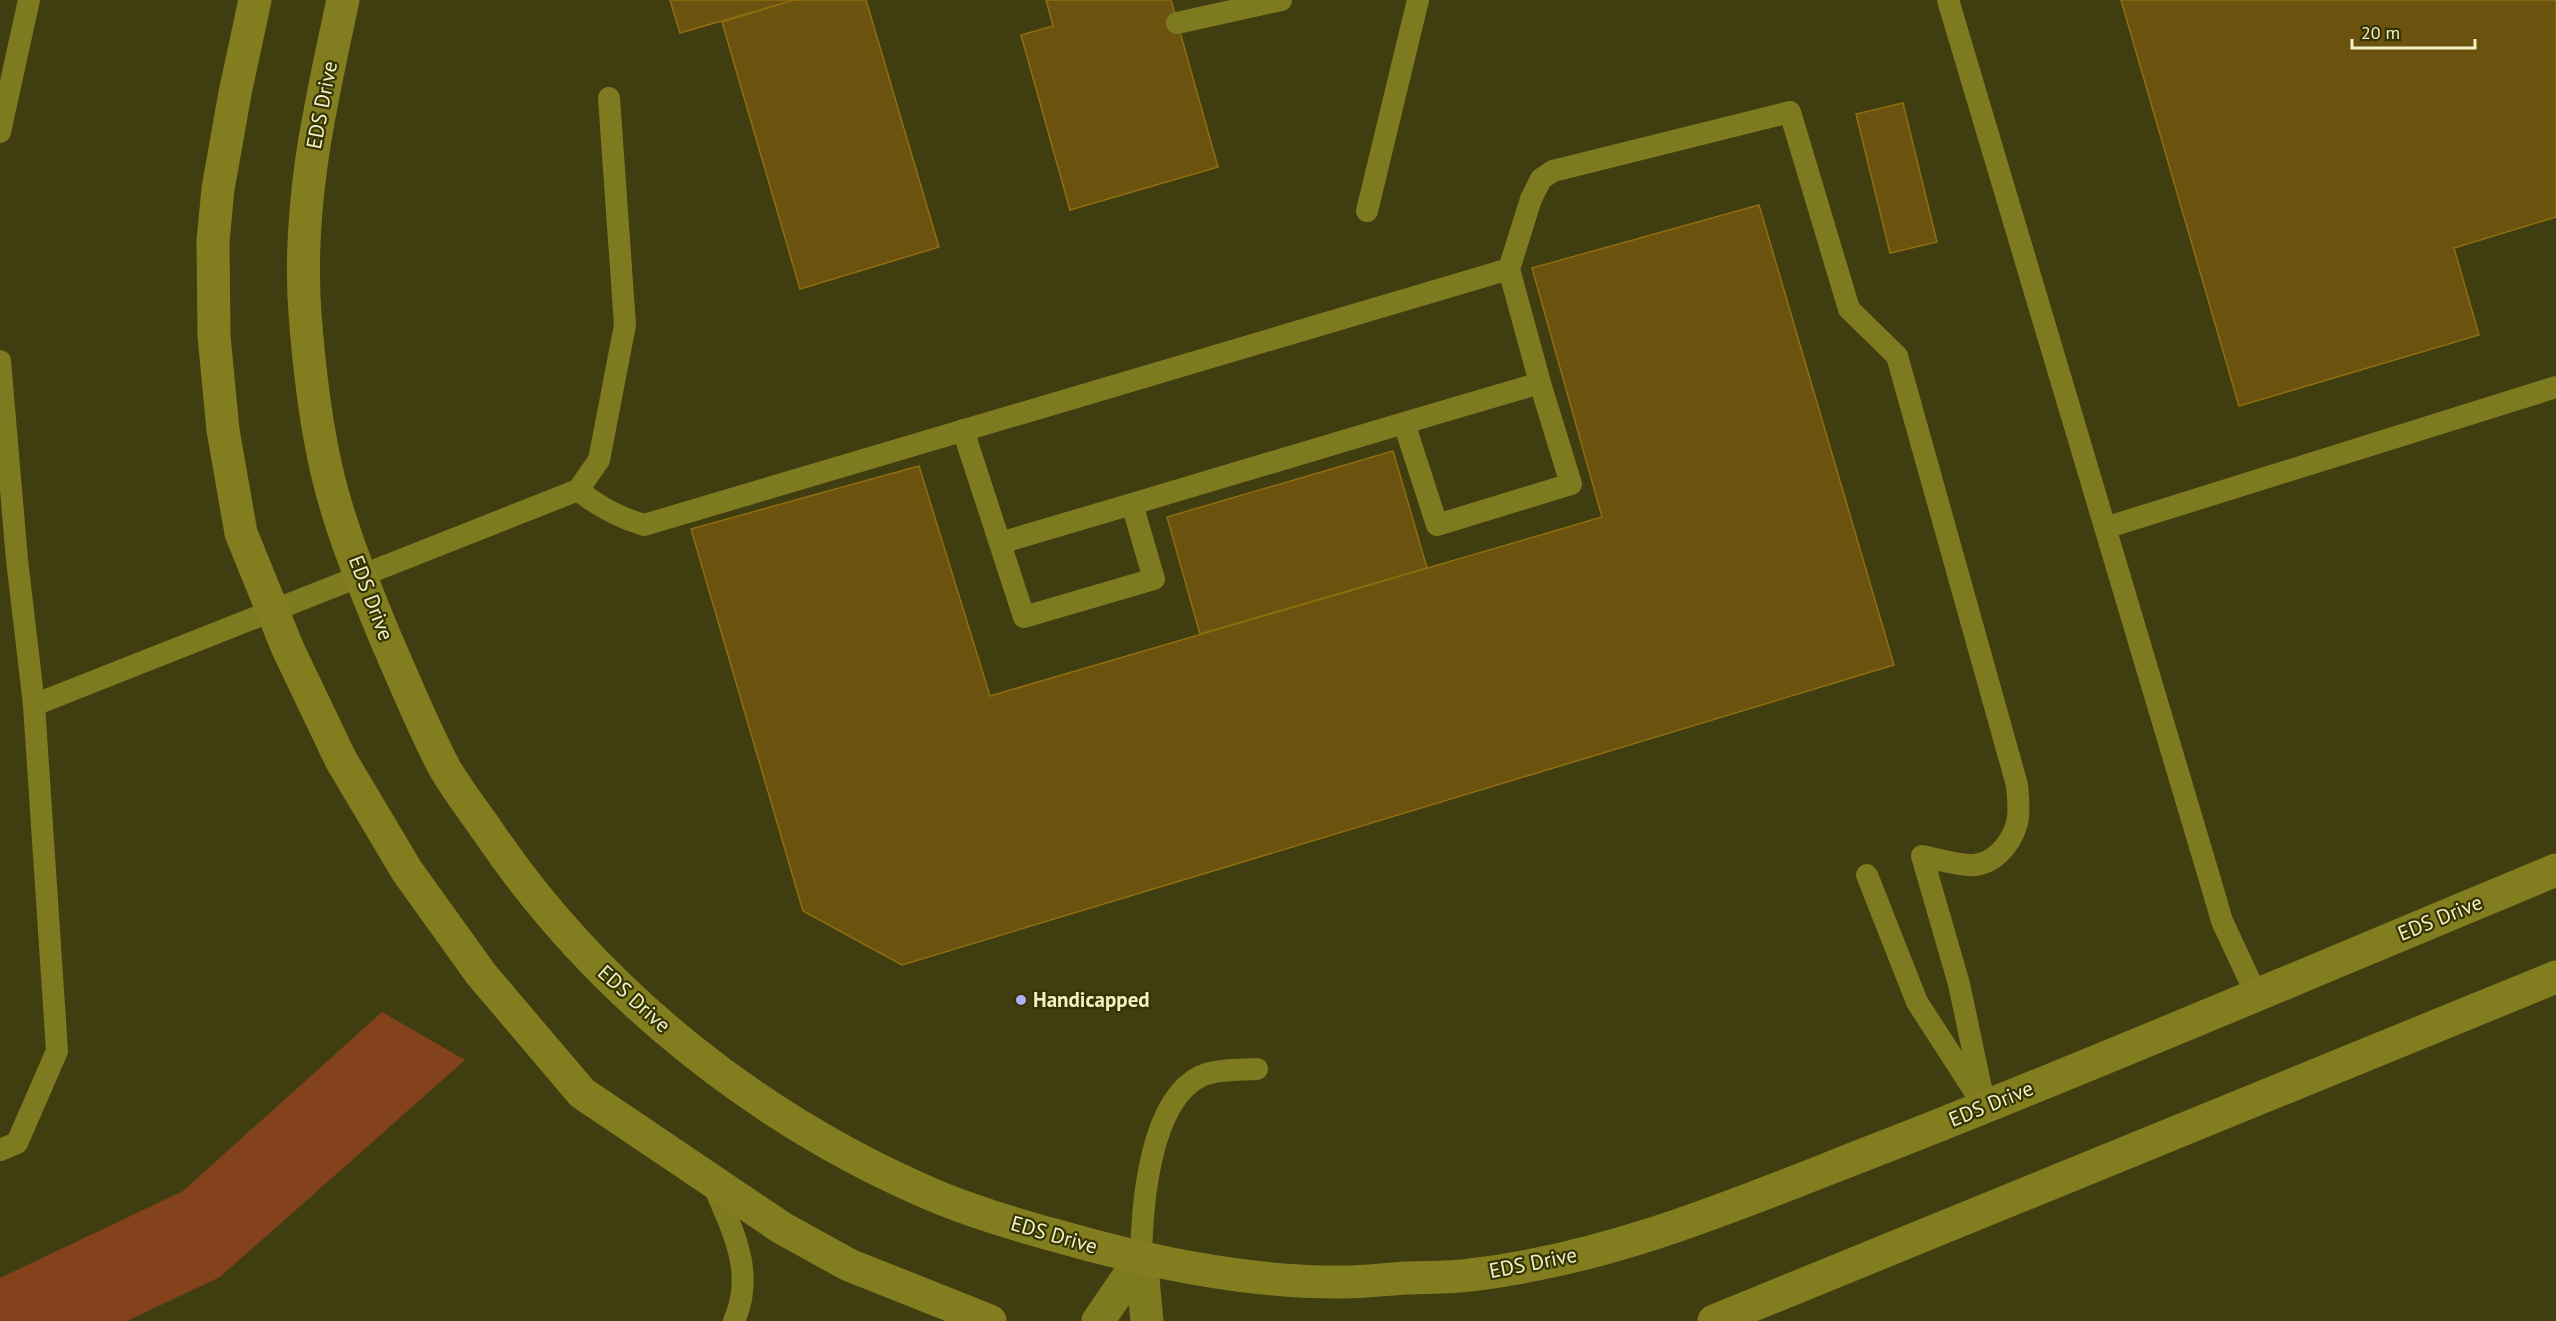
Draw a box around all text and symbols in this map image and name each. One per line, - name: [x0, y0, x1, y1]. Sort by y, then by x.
- scale bar: [2352, 12, 2475, 50]
- text: 20 m: [2361, 21, 2400, 44]
- street label: EDS Drive: [300, 59, 343, 151]
- street label: EDS Drive: [343, 552, 400, 644]
- street label: EDS Drive: [2394, 888, 2486, 947]
- street label: EDS Drive: [592, 959, 676, 1038]
- place label: Handicapped: [1033, 986, 1150, 1013]
- marker: Handicapped: [1014, 993, 1028, 1007]
- street label: EDS Drive: [1945, 1074, 2037, 1133]
- street label: EDS Drive: [1008, 1209, 1101, 1260]
- street label: EDS Drive: [1487, 1241, 1579, 1284]

